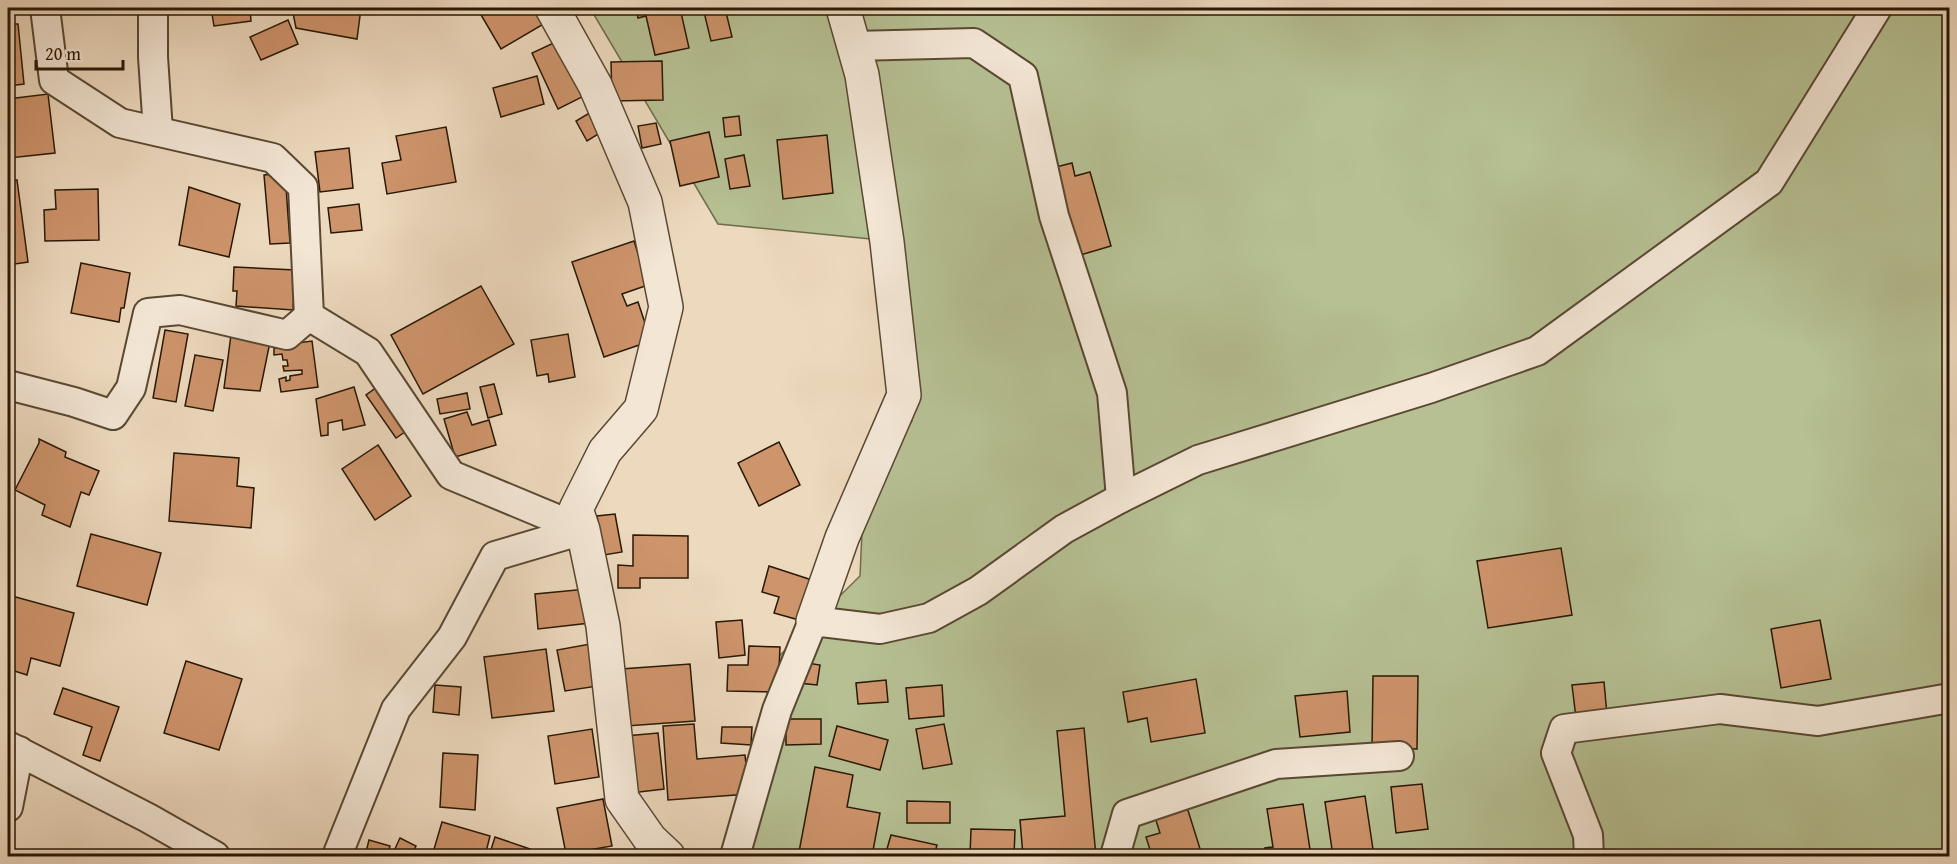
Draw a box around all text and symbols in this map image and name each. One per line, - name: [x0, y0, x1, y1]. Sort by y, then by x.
- scale bar: [36, 33, 123, 71]
- text: 20 m: [45, 40, 81, 67]

